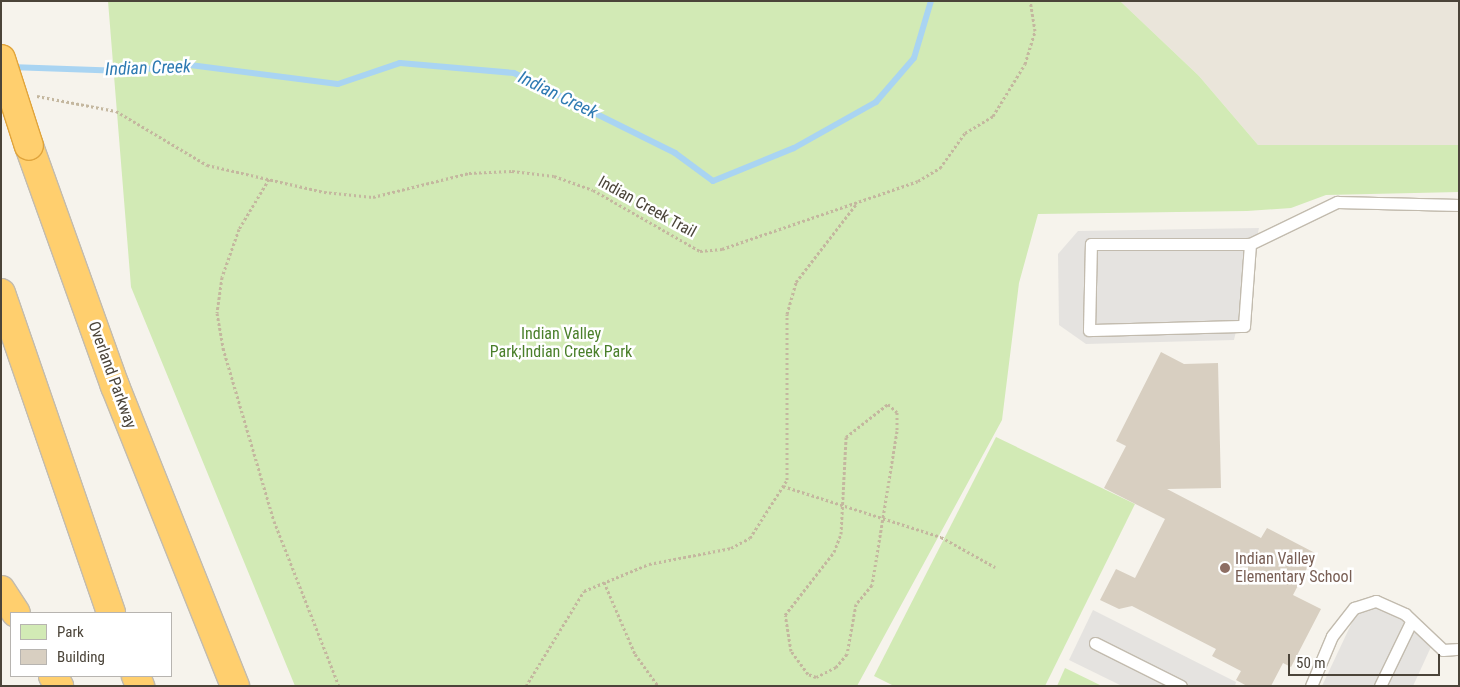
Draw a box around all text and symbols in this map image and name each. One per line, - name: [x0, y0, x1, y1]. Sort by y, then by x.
- water label: Indian Creek: [105, 56, 191, 80]
- water label: Indian Creek: [515, 67, 601, 123]
- street label: Indian Creek Trail: [594, 172, 700, 242]
- street label: Overland Parkway: [84, 319, 140, 431]
- park label: Indian Valley Park;Indian Creek Park: [490, 324, 632, 362]
- place label: Indian Valley Elementary School: [1235, 549, 1352, 587]
- marker: Indian Valley Elementary School: [1219, 562, 1231, 574]
- legend: [10, 612, 172, 677]
- text: Park: [57, 623, 84, 641]
- scale bar: [1290, 644, 1442, 676]
- text: Building: [57, 648, 105, 666]
- text: 50 m: [1296, 654, 1326, 672]

